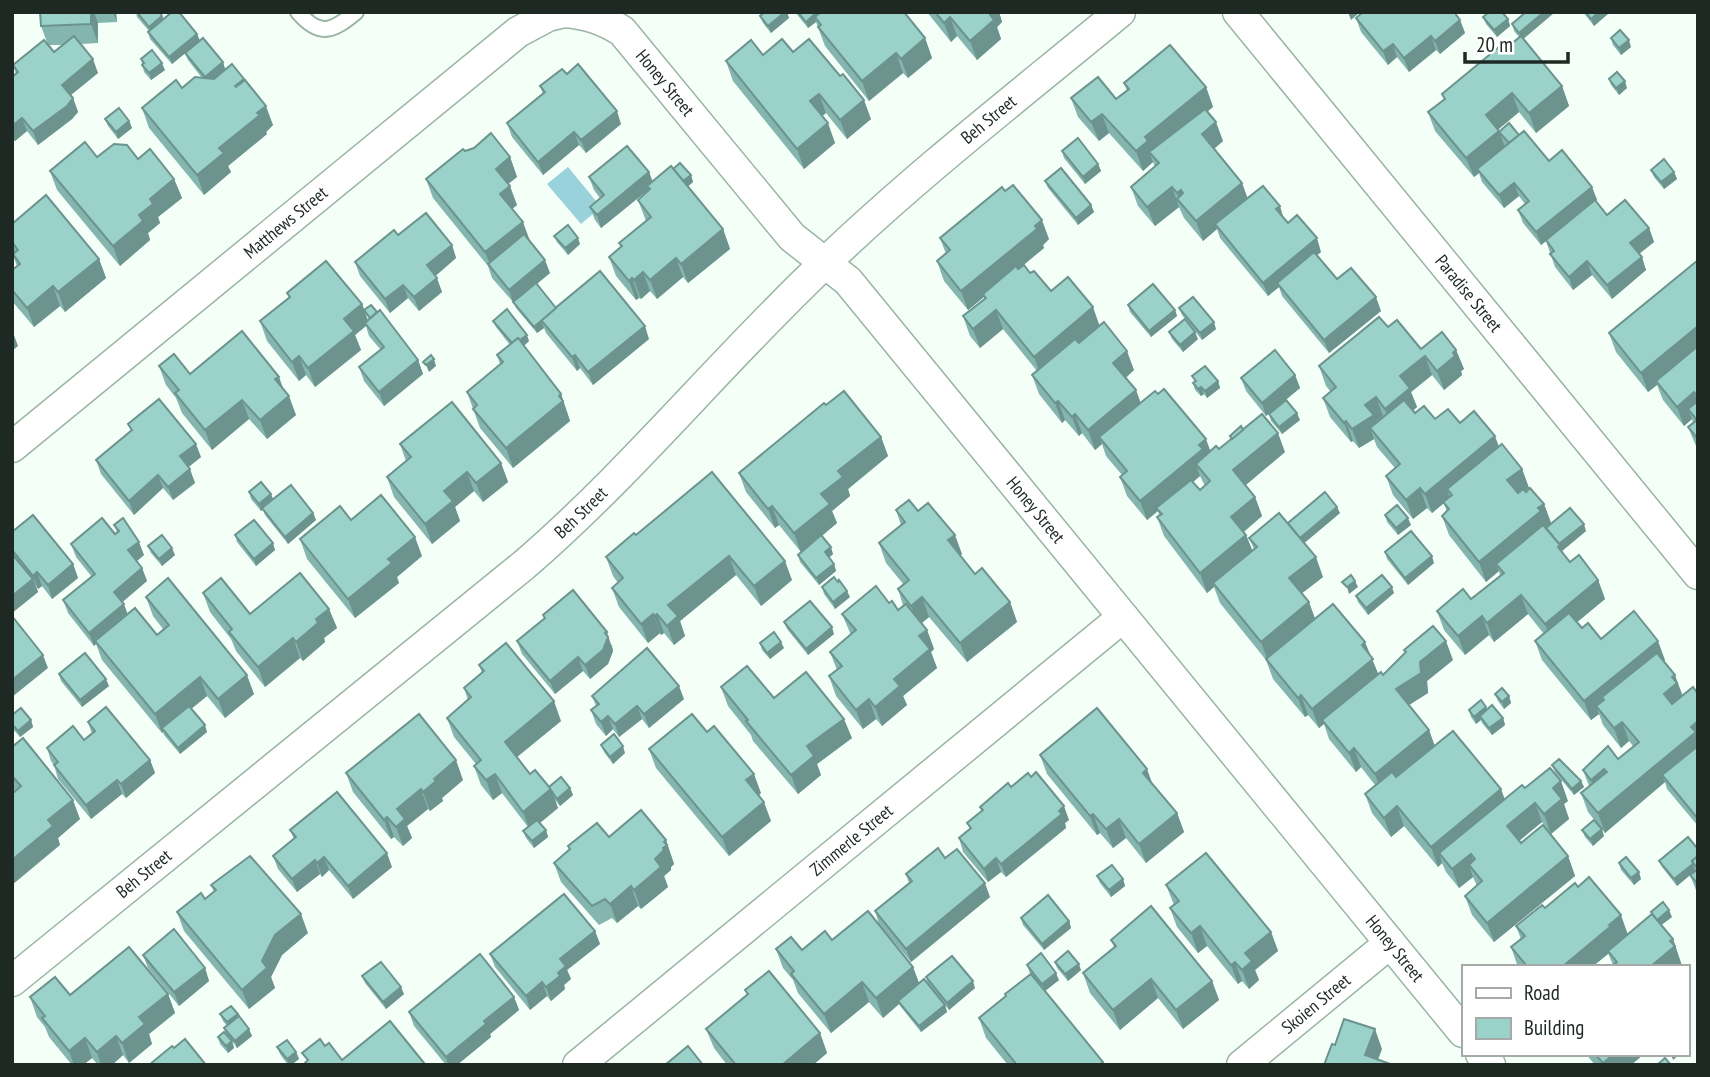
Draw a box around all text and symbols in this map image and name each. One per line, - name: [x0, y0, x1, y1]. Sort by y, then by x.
- scale bar: [1465, 21, 1568, 65]
- text: 20 m: [1476, 31, 1513, 58]
- street label: Honey Street: [631, 44, 700, 121]
- street label: Beh Street: [956, 90, 1021, 149]
- street label: Matthews Street: [239, 181, 332, 263]
- street label: Paradise Street: [1430, 250, 1507, 337]
- street label: Honey Street: [1002, 472, 1070, 548]
- street label: Beh Street: [549, 482, 612, 543]
- street label: Zimmerle Street: [805, 799, 897, 881]
- street label: Beh Street: [111, 844, 176, 903]
- street label: Honey Street: [1361, 910, 1429, 987]
- legend: [1462, 965, 1689, 1056]
- street label: Skoien Street: [1277, 968, 1355, 1039]
- text: Road: [1524, 979, 1560, 1006]
- text: Building: [1524, 1014, 1584, 1041]

